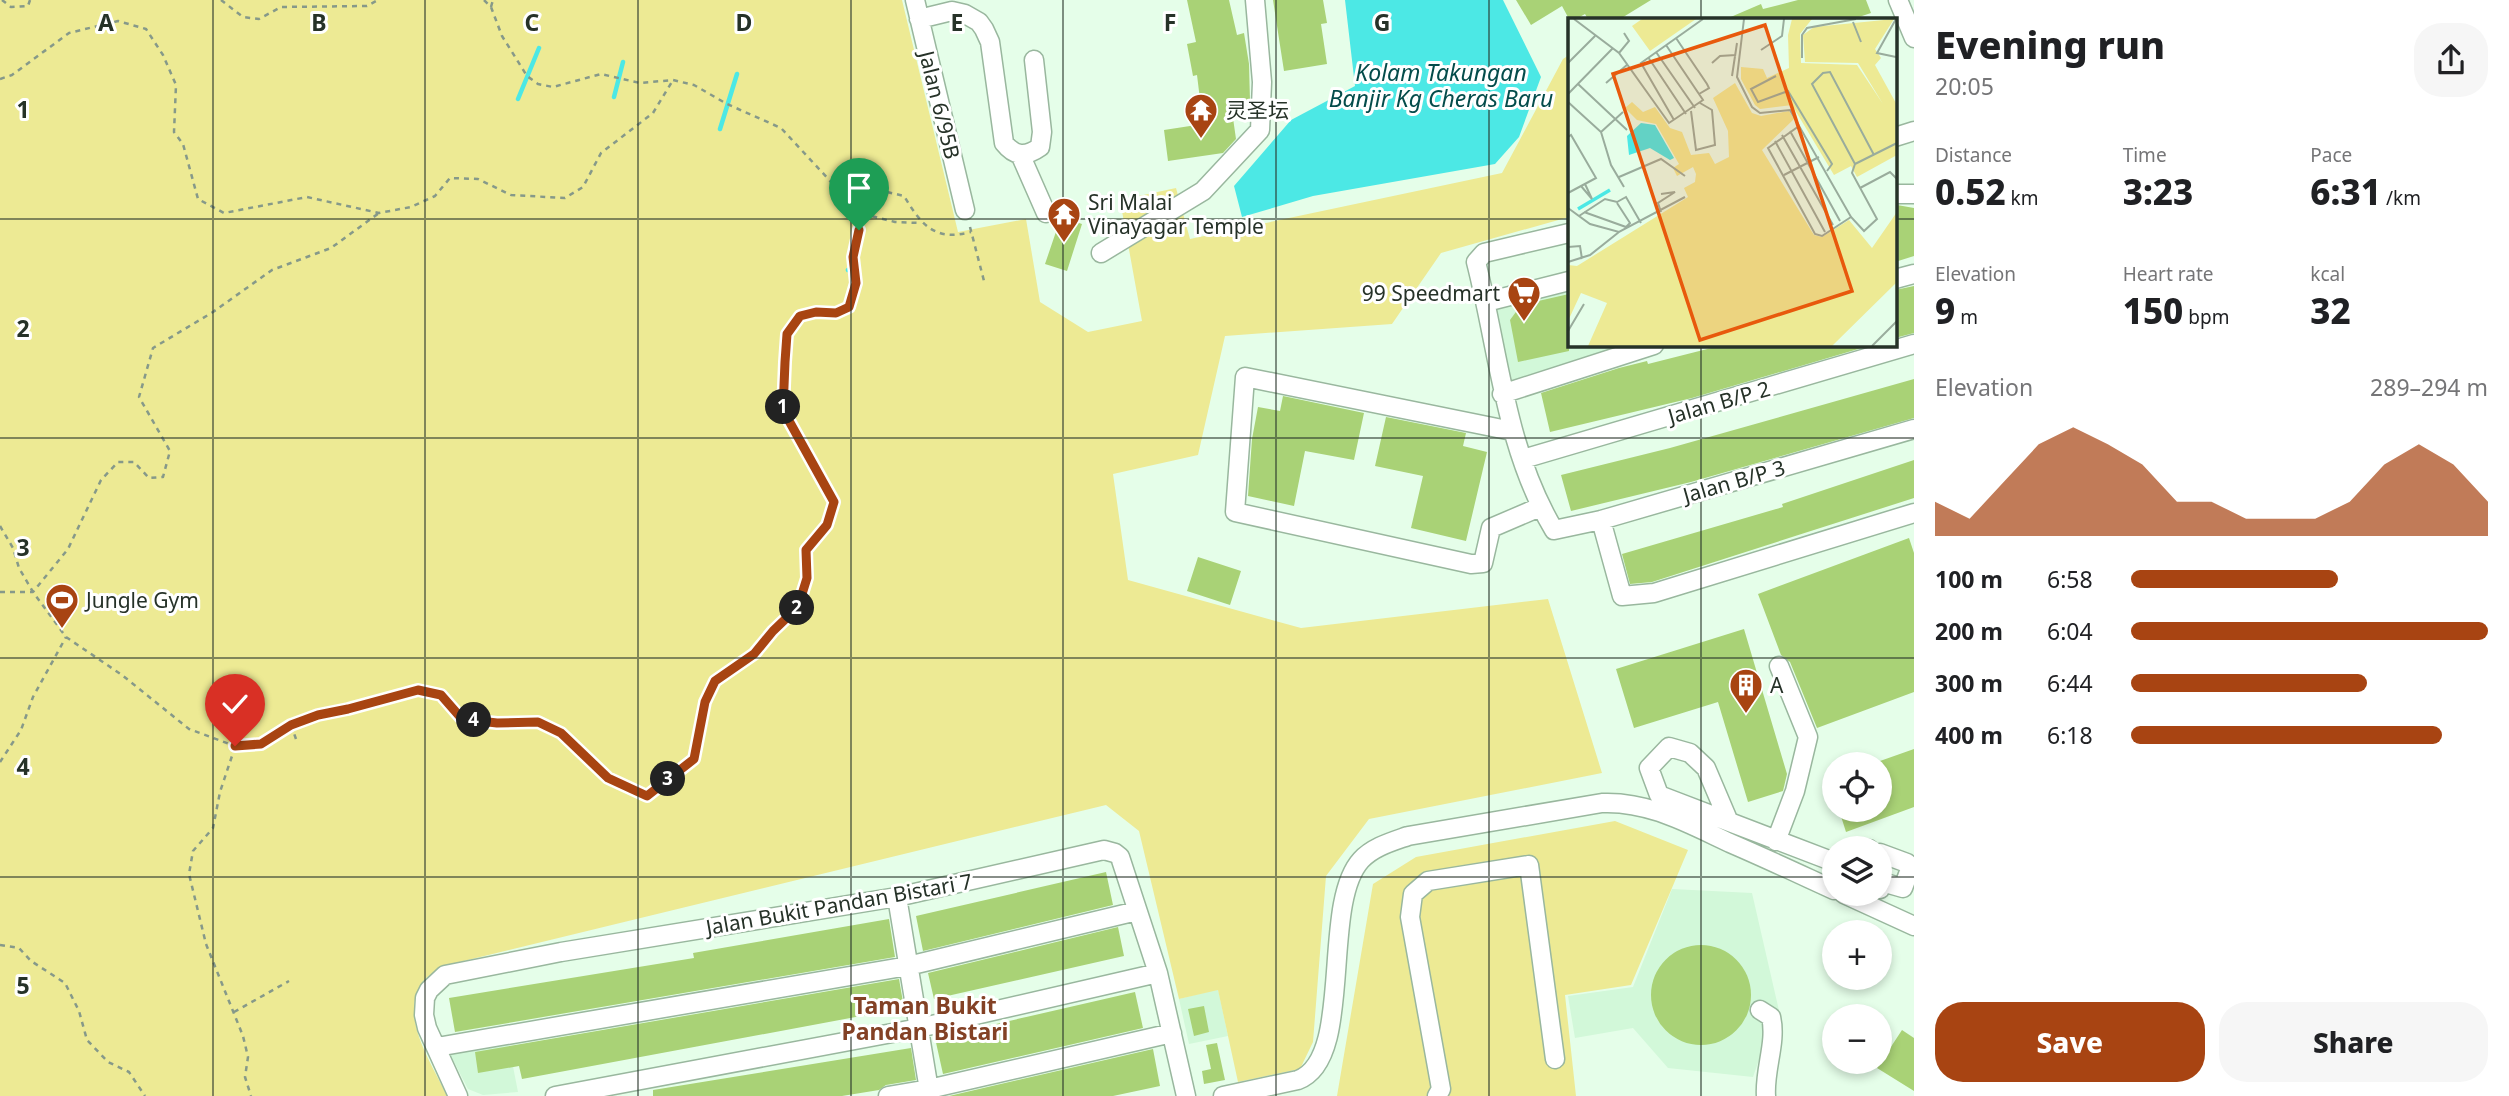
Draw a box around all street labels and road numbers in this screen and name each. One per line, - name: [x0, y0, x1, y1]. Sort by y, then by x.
- street label: Jalan 6/95B: [913, 46, 967, 162]
- street label: Jalan B/P 2: [1663, 374, 1773, 430]
- street label: Jalan B/P 3: [1678, 453, 1788, 509]
- street label: Jalan Bukit Pandan Bistari 7: [702, 867, 974, 942]

